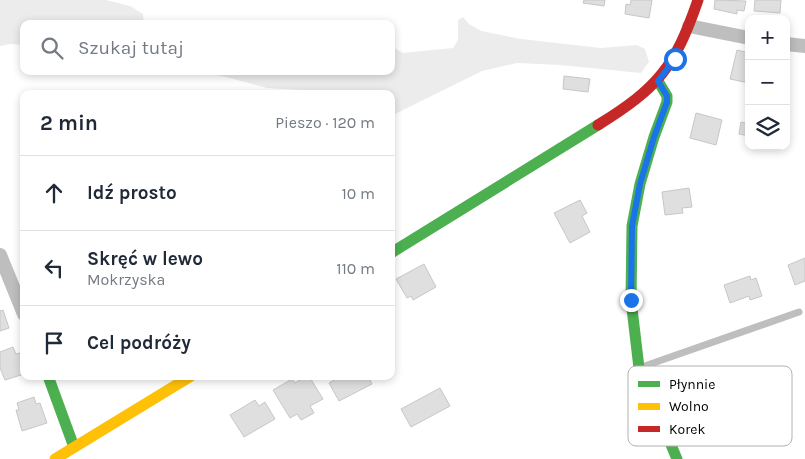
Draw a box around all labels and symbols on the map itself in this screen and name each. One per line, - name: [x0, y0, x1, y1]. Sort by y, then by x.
- route start: [664, 48, 687, 71]
- route end: [620, 289, 643, 312]
- legend: [628, 366, 792, 446]
- text: Płynnie: [669, 376, 715, 393]
- text: Wolno: [669, 398, 709, 415]
- text: Korek: [669, 421, 705, 438]

